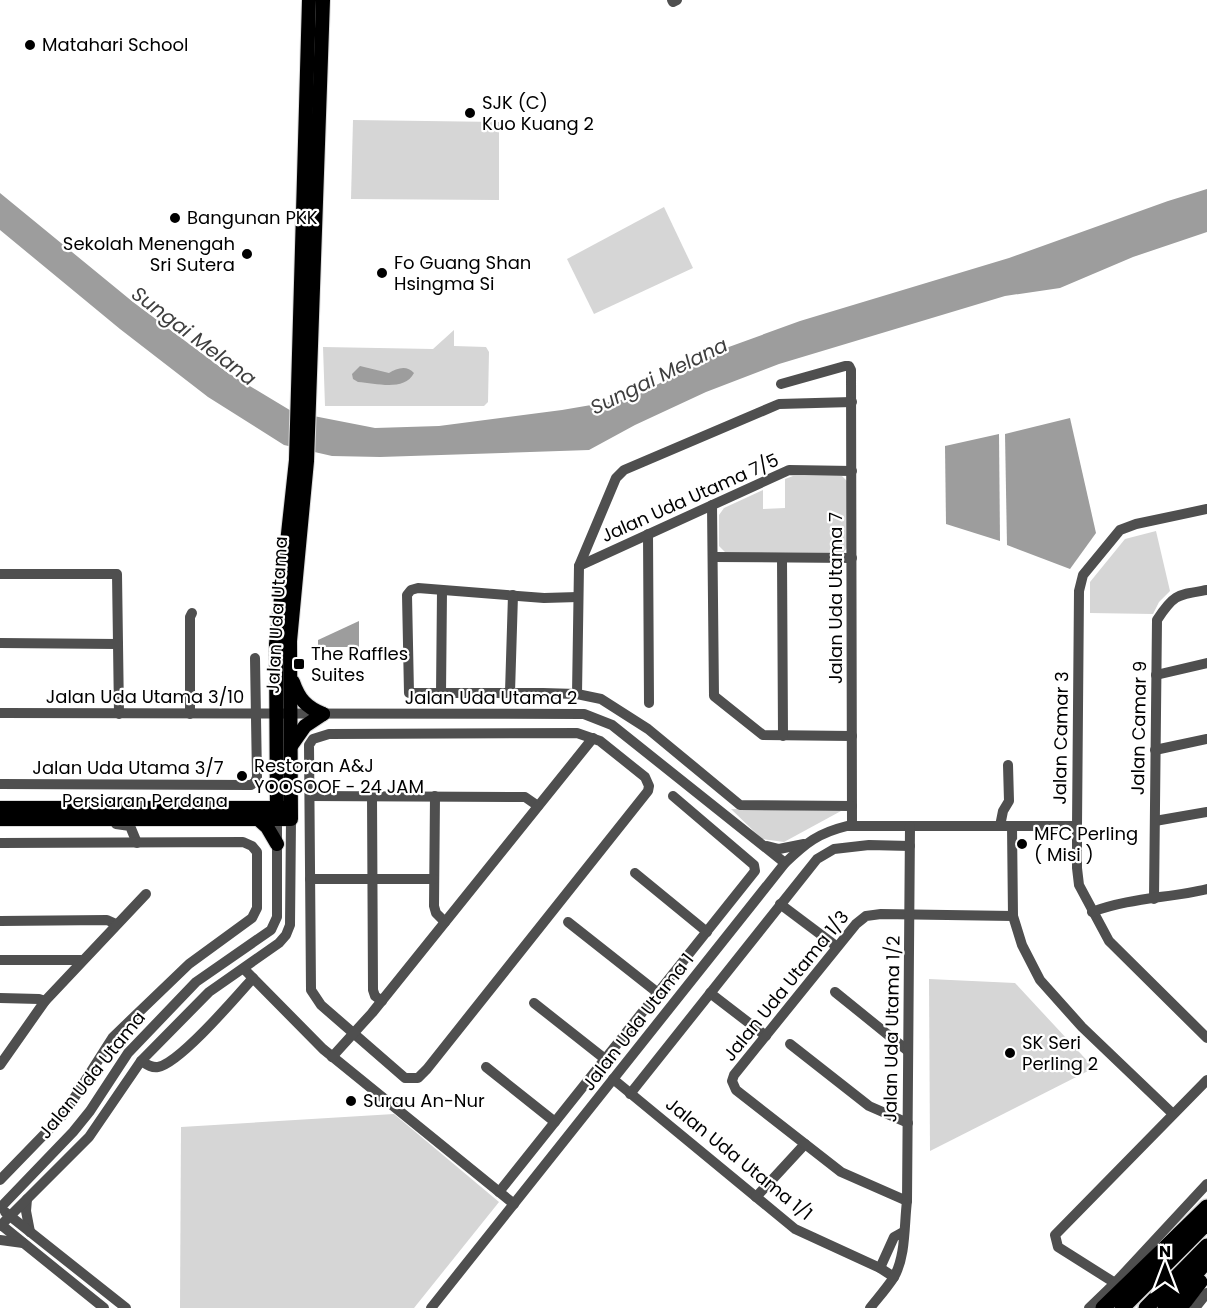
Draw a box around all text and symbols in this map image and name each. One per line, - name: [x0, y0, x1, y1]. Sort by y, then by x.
- place label: Matahari School: [42, 32, 189, 57]
- marker: Matahari School: [23, 38, 37, 52]
- place label: SJK (C) Kuo Kuang 2: [482, 90, 594, 136]
- marker: SJK (C) Kuo Kuang 2: [463, 106, 477, 120]
- place label: Bangunan PKK: [187, 205, 318, 230]
- marker: Bangunan PKK: [168, 211, 182, 225]
- place label: Sekolah Menengah Sri Sutera: [63, 231, 235, 277]
- marker: Sekolah Menengah Sri Sutera: [240, 247, 254, 261]
- place label: Fo Guang Shan Hsingma Si: [394, 250, 531, 296]
- marker: Fo Guang Shan Hsingma Si: [375, 266, 389, 280]
- water label: Sungai Melana: [126, 280, 262, 392]
- water label: Sungai Melana: [586, 331, 732, 421]
- street label: Jalan Uda Utama 7/5: [597, 447, 783, 548]
- street label: Jalan Uda Utama 7: [823, 512, 848, 684]
- street label: Jalan Uda Utama: [260, 536, 293, 694]
- place label: The Raffles Suites: [311, 641, 408, 687]
- marker: The Raffles Suites: [292, 657, 306, 671]
- street label: Jalan Camar 9: [1125, 661, 1152, 795]
- street label: Jalan Camar 3: [1047, 671, 1074, 805]
- street label: Jalan Uda Utama 3/10: [46, 684, 244, 709]
- street label: Jalan Uda Utama 2: [405, 685, 577, 710]
- place label: Restoran A&J YOOSOOF - 24 JAM: [254, 753, 424, 799]
- street label: Jalan Uda Utama 3/7: [32, 755, 224, 780]
- marker: Restoran A&J YOOSOOF - 24 JAM: [235, 769, 249, 783]
- street label: Persiaran Perdana: [62, 788, 228, 813]
- place label: MFC Perling ( Misi ): [1034, 821, 1138, 867]
- marker: MFC Perling ( Misi ): [1015, 837, 1029, 851]
- street label: Jalan Uda Utama 1/3: [717, 905, 854, 1066]
- street label: Jalan Uda Utama 1/2: [877, 935, 906, 1123]
- street label: Jalan Uda Utama 1: [576, 948, 699, 1096]
- street label: Jalan Uda Utama: [32, 1006, 151, 1144]
- place label: SK Seri Perling 2: [1022, 1030, 1098, 1076]
- marker: SK Seri Perling 2: [1003, 1046, 1017, 1060]
- place label: Surau An-Nur: [363, 1088, 485, 1113]
- street label: Jalan Uda Utama 1/1: [661, 1092, 818, 1226]
- marker: Surau An-Nur: [344, 1094, 358, 1108]
- north arrow: [1135, 1236, 1195, 1296]
- text: N: [1159, 1240, 1171, 1263]

